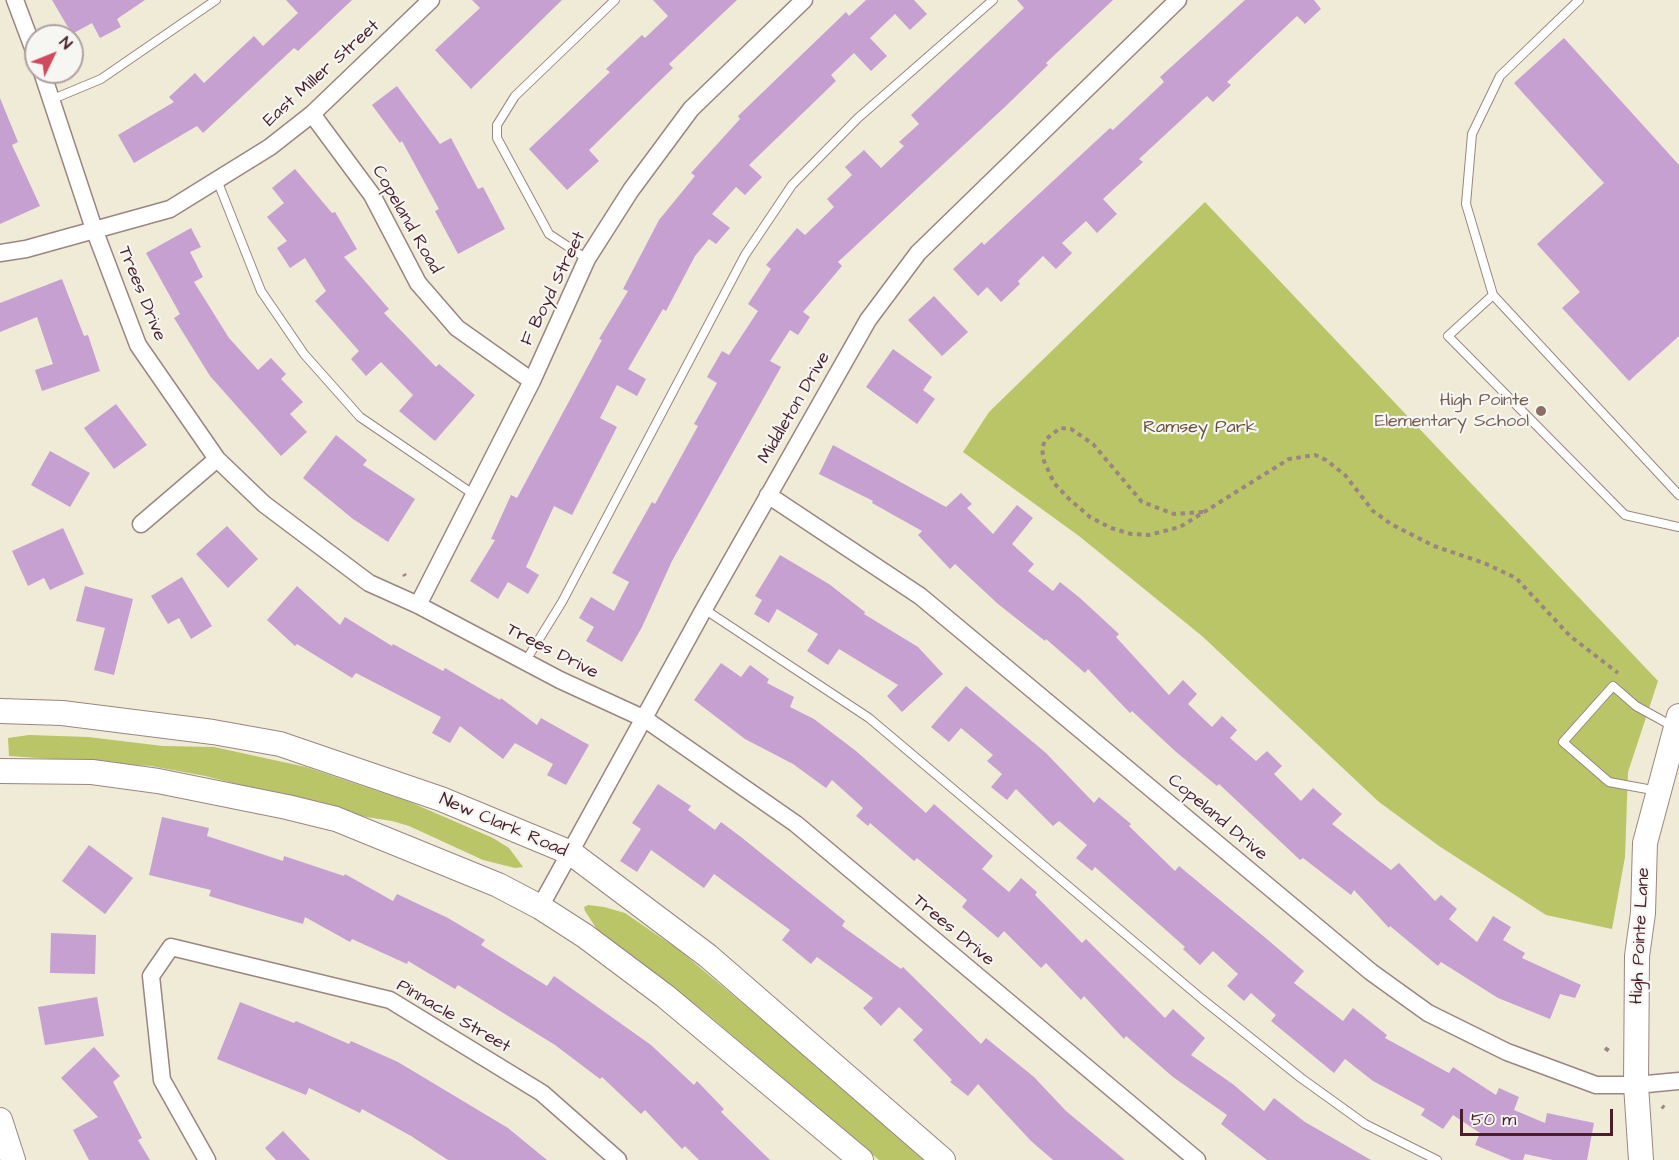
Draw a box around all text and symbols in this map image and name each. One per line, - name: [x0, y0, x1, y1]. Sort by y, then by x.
- street label: East Miller Street: [259, 16, 385, 132]
- north arrow: [24, 24, 84, 84]
- text: N: [54, 32, 77, 54]
- street label: Copeland Road: [366, 162, 446, 278]
- street label: F Boyd Street: [517, 228, 591, 350]
- street label: Trees Drive: [112, 243, 170, 345]
- street label: Middleton Drive: [754, 348, 836, 468]
- place label: High Pointe Elementary School: [1375, 390, 1529, 432]
- marker: High Pointe Elementary School: [1534, 404, 1548, 418]
- park label: Ramsey Park: [1143, 417, 1257, 439]
- street label: Trees Drive: [502, 620, 602, 684]
- street label: Copeland Drive: [1163, 770, 1271, 866]
- street label: New Clark Road: [436, 789, 570, 863]
- street label: High Pointe Lane: [1627, 867, 1655, 1005]
- street label: Trees Drive: [908, 891, 998, 971]
- street label: Pinnacle Street: [392, 976, 514, 1058]
- scale bar: [1463, 1097, 1616, 1135]
- text: 50 m: [1471, 1107, 1516, 1132]

